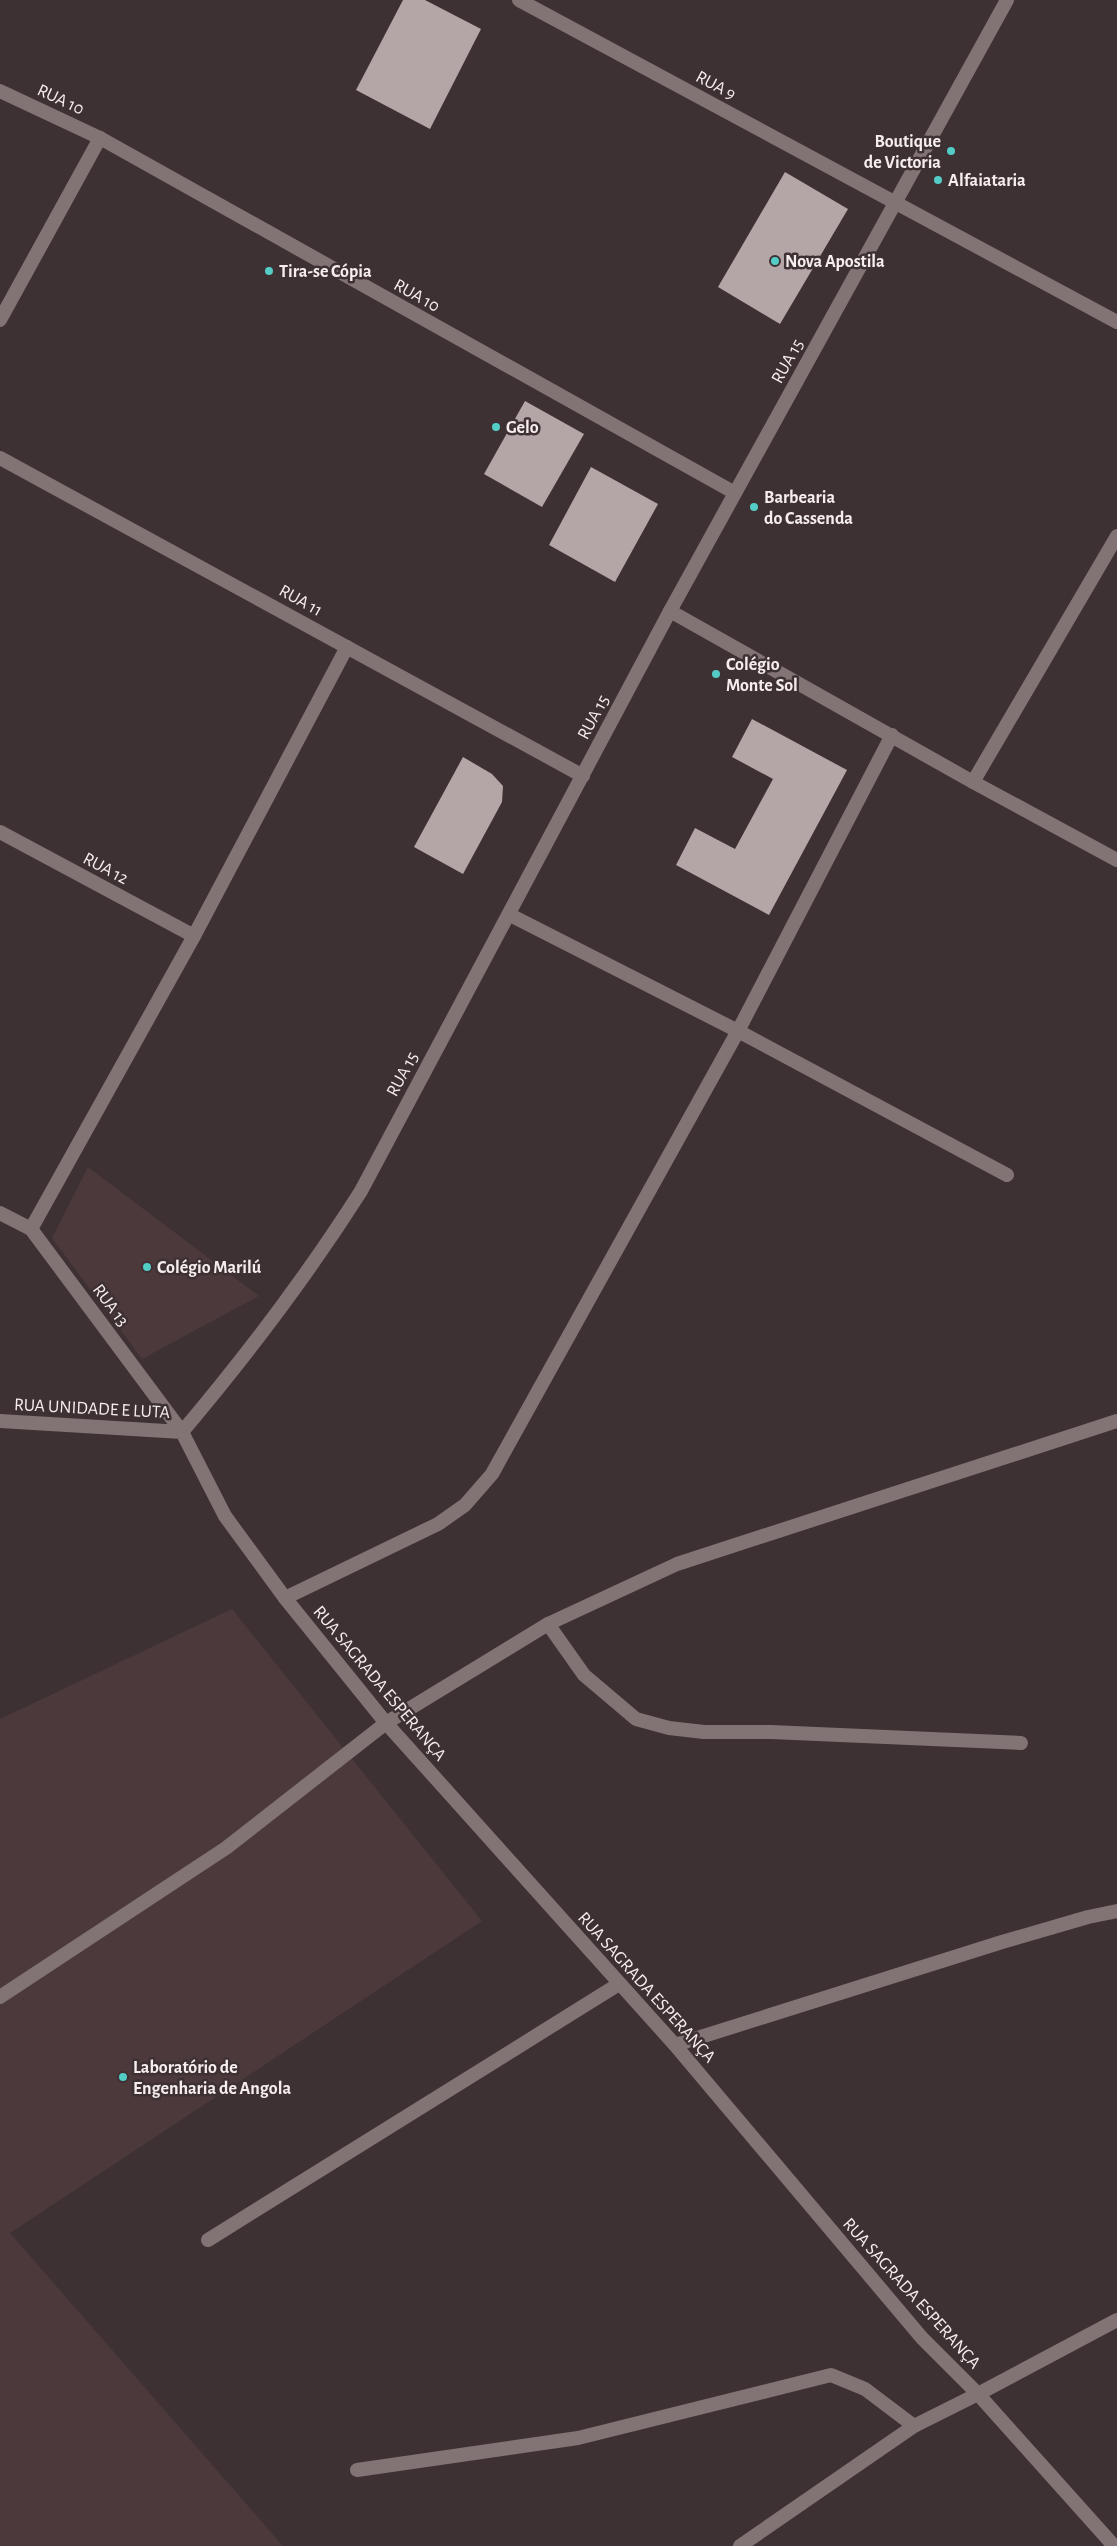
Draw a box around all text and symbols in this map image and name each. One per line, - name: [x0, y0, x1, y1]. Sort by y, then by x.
- street label: RUA 9: [693, 68, 738, 104]
- street label: RUA 10: [34, 81, 87, 119]
- place label: Boutique de Victoria: [864, 133, 941, 172]
- marker: Boutique de Victoria: [945, 145, 957, 157]
- place label: Alfaiataria: [948, 172, 1026, 190]
- marker: Alfaiataria: [932, 174, 944, 186]
- place label: Nova Apostila: [785, 253, 885, 271]
- marker: Nova Apostila: [769, 255, 781, 267]
- place label: Tira-se Cópia: [279, 263, 372, 281]
- marker: Tira-se Cópia: [263, 265, 275, 277]
- street label: RUA 10: [390, 276, 443, 316]
- street label: RUA 15: [768, 336, 807, 387]
- place label: Gelo: [506, 419, 539, 437]
- marker: Gelo: [490, 421, 502, 433]
- place label: Barbearia do Cassenda: [764, 489, 853, 528]
- marker: Barbearia do Cassenda: [748, 501, 760, 513]
- street label: RUA 11: [276, 582, 325, 620]
- place label: Colégio Monte Sol: [726, 656, 798, 695]
- marker: Colégio Monte Sol: [710, 668, 722, 680]
- street label: RUA 15: [575, 692, 613, 743]
- street label: RUA 12: [80, 850, 131, 888]
- street label: RUA 15: [384, 1049, 422, 1100]
- place label: Colégio Marilú: [157, 1259, 262, 1277]
- marker: Colégio Marilú: [141, 1261, 153, 1273]
- street label: RUA 13: [89, 1281, 132, 1330]
- street label: RUA UNIDADE E LUTA: [14, 1396, 171, 1422]
- street label: RUA SAGRADA ESPERANÇA: [309, 1603, 449, 1765]
- street label: RUA SAGRADA ESPERANÇA: [574, 1909, 719, 2067]
- place label: Laboratório de Engenharia de Angola: [133, 2059, 291, 2098]
- marker: Laboratório de Engenharia de Angola: [117, 2071, 129, 2083]
- street label: RUA SAGRADA ESPERANÇA: [839, 2215, 984, 2373]

